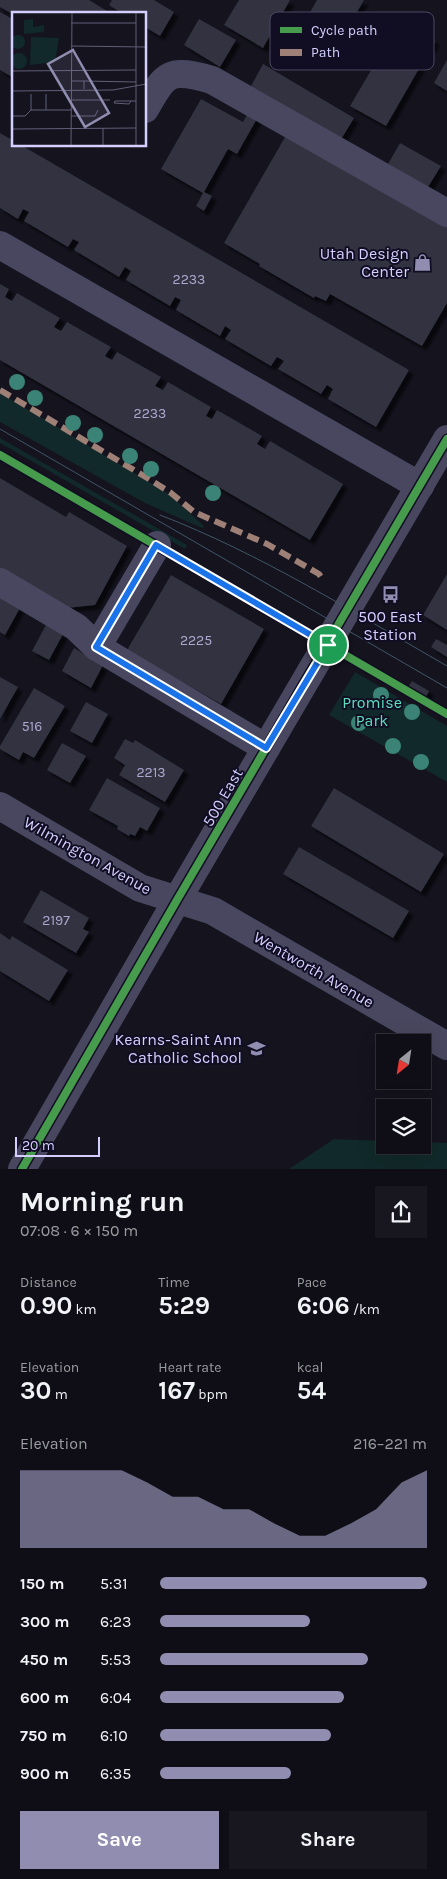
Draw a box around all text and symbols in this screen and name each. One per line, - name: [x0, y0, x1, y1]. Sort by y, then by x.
- inset map: [12, 12, 146, 146]
- legend: [270, 12, 434, 70]
- text: Cycle path: [311, 22, 377, 39]
- text: Path: [311, 44, 340, 61]
- place label: Utah Design Center: [320, 244, 409, 281]
- shop icon: Utah Design Center: [413, 252, 433, 272]
- house number: 2233: [173, 271, 205, 288]
- house number: 2233: [134, 405, 166, 422]
- bus stop icon: 500 East Station: [380, 585, 400, 605]
- place label: 500 East Station: [358, 607, 422, 644]
- pin: [307, 624, 349, 666]
- icon: arrive: [314, 631, 342, 659]
- house number: 2225: [180, 632, 212, 649]
- park label: Promise Park: [342, 693, 402, 730]
- house number: 516: [22, 718, 42, 735]
- house number: 2213: [136, 764, 166, 781]
- street label: 500 East: [198, 765, 247, 830]
- street label: Wilmington Avenue: [21, 812, 155, 898]
- house number: 2197: [42, 912, 70, 929]
- street label: Wentworth Avenue: [250, 927, 377, 1012]
- place label: Kearns-Saint Ann Catholic School: [115, 1030, 242, 1067]
- north arrow: [376, 1034, 431, 1089]
- map controls: [376, 1034, 431, 1154]
- school or university icon: Kearns-Saint Ann Catholic School: [246, 1038, 266, 1058]
- button: layers: [376, 1099, 431, 1154]
- scale bar: [15, 1134, 100, 1157]
- text: 20 m: [22, 1137, 55, 1154]
- text: Morning run: [20, 1185, 185, 1218]
- button: share: [375, 1186, 427, 1238]
- text: 07:08 · 6 × 150 m: [20, 1221, 138, 1240]
- text: Distance: [20, 1274, 77, 1291]
- text: Time: [158, 1274, 190, 1291]
- text: Pace: [297, 1274, 327, 1291]
- text: 0.90: [20, 1291, 72, 1320]
- text: 5:29: [158, 1291, 210, 1320]
- text: 6:06: [297, 1291, 350, 1320]
- text: km: [72, 1301, 97, 1318]
- text: /km: [350, 1301, 380, 1318]
- text: Elevation: [20, 1359, 79, 1376]
- text: Heart rate: [158, 1359, 221, 1376]
- text: kcal: [297, 1359, 323, 1376]
- text: 30: [20, 1376, 51, 1405]
- text: 167: [158, 1376, 195, 1405]
- text: 54: [297, 1376, 326, 1405]
- text: m: [51, 1386, 68, 1403]
- text: bpm: [195, 1386, 228, 1403]
- text: Elevation: [20, 1434, 88, 1453]
- text: 216–221 m: [353, 1434, 427, 1453]
- text: 150 m: [20, 1574, 64, 1593]
- text: 5:31: [100, 1574, 127, 1593]
- text: 300 m: [20, 1612, 69, 1631]
- text: 6:23: [100, 1612, 132, 1631]
- text: 450 m: [20, 1650, 68, 1669]
- text: 5:53: [100, 1650, 131, 1669]
- text: 600 m: [20, 1688, 69, 1707]
- text: 6:04: [100, 1688, 131, 1707]
- text: 750 m: [20, 1726, 67, 1745]
- text: 6:10: [100, 1726, 128, 1745]
- text: 900 m: [20, 1764, 69, 1783]
- text: 6:35: [100, 1764, 131, 1783]
- button: Save: [20, 1811, 219, 1869]
- button: Share: [229, 1811, 427, 1869]

